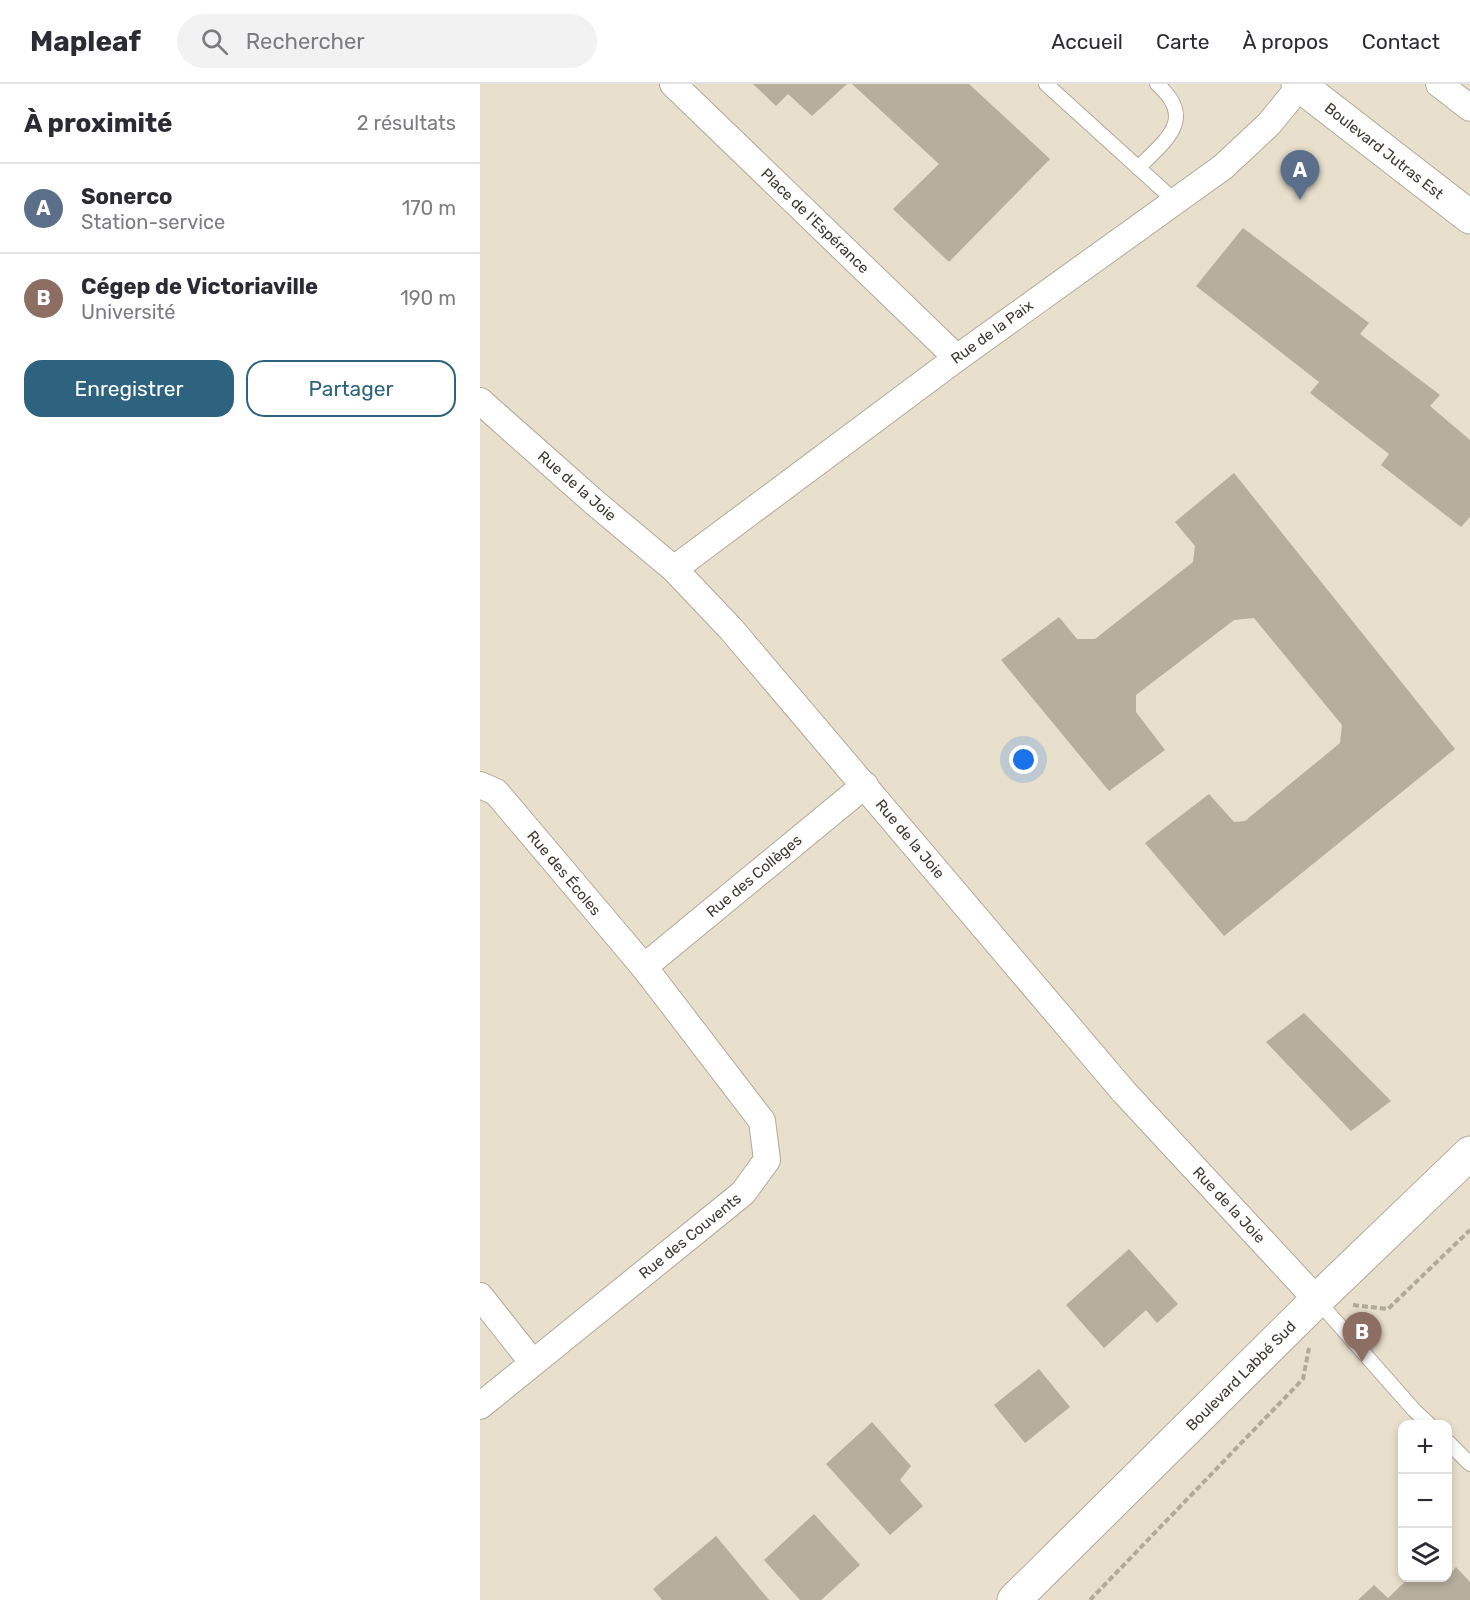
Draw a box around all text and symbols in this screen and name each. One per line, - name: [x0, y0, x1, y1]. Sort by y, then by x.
- search box: [177, 14, 597, 68]
- text: Mapleaf: [30, 25, 141, 58]
- icon: search: [198, 25, 231, 58]
- text: Rechercher: [246, 28, 365, 55]
- text: Accueil: [1051, 29, 1123, 54]
- text: Carte: [1156, 29, 1209, 54]
- text: À propos: [1242, 29, 1329, 54]
- text: Contact: [1362, 29, 1440, 54]
- street label: Boulevard Jutras Est: [1321, 99, 1447, 203]
- text: À proximité: [24, 108, 173, 139]
- text: 2 résultats: [357, 111, 456, 135]
- pin: A: [1280, 150, 1320, 200]
- street label: Place de l'Espérance: [757, 165, 873, 277]
- text: Sonerco: [81, 183, 173, 210]
- text: A: [36, 196, 51, 220]
- text: 170 m: [402, 196, 456, 220]
- text: Station-service: [81, 210, 225, 234]
- text: Cégep de Victoriaville: [81, 273, 318, 300]
- text: B: [36, 286, 51, 310]
- text: 190 m: [400, 286, 456, 310]
- street label: Rue de la Paix: [947, 296, 1037, 368]
- text: Université: [81, 300, 176, 324]
- button: Enregistrer: [24, 360, 234, 417]
- button: Partager: [246, 360, 456, 417]
- street label: Rue de la Joie: [534, 447, 620, 525]
- your location: [1009, 745, 1038, 774]
- street label: Rue de la Joie: [872, 796, 948, 882]
- street label: Rue des Écoles: [523, 827, 605, 919]
- street label: Rue des Collèges: [703, 831, 806, 921]
- street label: Rue de la Joie: [1189, 1163, 1269, 1247]
- street label: Rue des Couvents: [635, 1189, 745, 1283]
- pin: B: [1342, 1312, 1382, 1362]
- street label: Boulevard Labbé Sud: [1182, 1317, 1300, 1435]
- map controls: [1398, 1420, 1452, 1582]
- button: +: [1398, 1420, 1452, 1474]
- button: −: [1398, 1474, 1452, 1528]
- button: layers: [1398, 1528, 1452, 1582]

